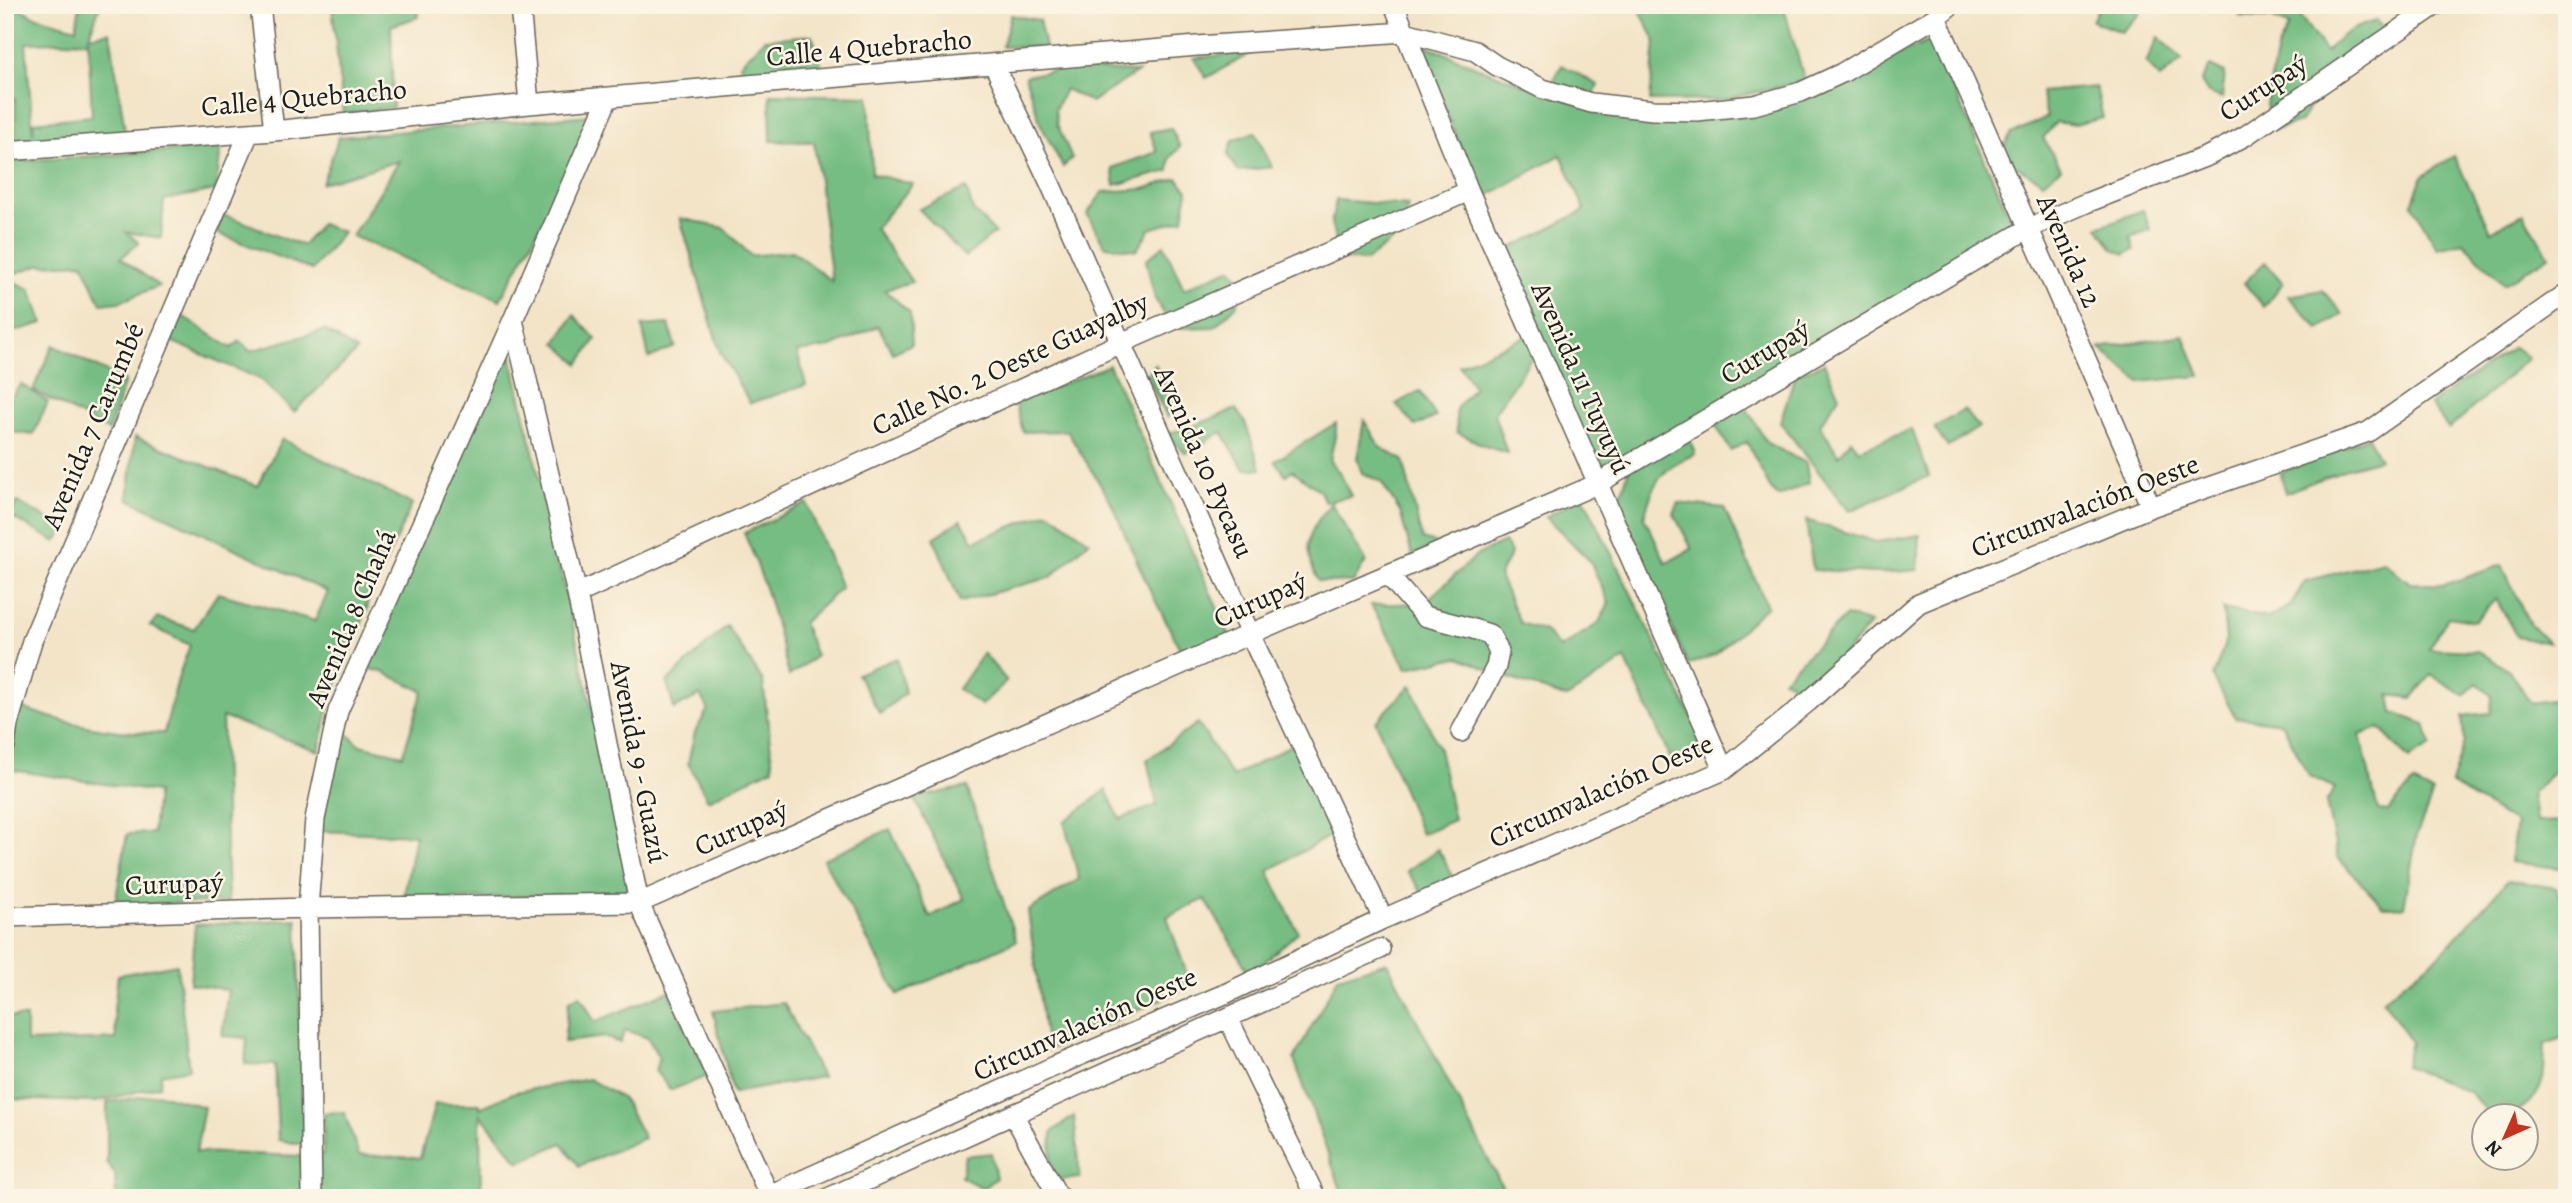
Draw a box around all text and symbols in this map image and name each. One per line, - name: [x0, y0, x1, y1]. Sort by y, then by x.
- street label: Calle 4 Quebracho: [765, 20, 973, 76]
- street label: Curupa´y: [2211, 45, 2315, 131]
- street label: Calle 4 Quebracho: [200, 70, 408, 126]
- street label: Avenida 12: [2027, 188, 2111, 314]
- street label: Avenida 11 Tuyuyú: [1521, 275, 1641, 481]
- street label: Calle No. 2 Oeste Guayalby: [865, 283, 1155, 445]
- street label: Curupa´y: [1713, 310, 1817, 394]
- street label: Avenida 7 Carumbé: [32, 317, 154, 536]
- street label: Avenida 10 Pycasu: [1144, 359, 1264, 565]
- street label: Circunvalación Oeste: [1965, 445, 2205, 567]
- street label: Avenida 8 Chahá: [296, 523, 406, 714]
- street label: Curupa´y: [1207, 562, 1313, 637]
- street label: Avenida 9 - Guazú: [601, 657, 677, 867]
- street label: Circunvalación Oeste: [1483, 724, 1719, 858]
- street label: Curupa´y: [688, 790, 794, 865]
- street label: Curupa´y: [124, 863, 224, 905]
- street label: Circunvalación Oeste: [967, 957, 1203, 1091]
- north arrow: [2470, 1102, 2540, 1172]
- text: N: [2479, 1134, 2508, 1162]

